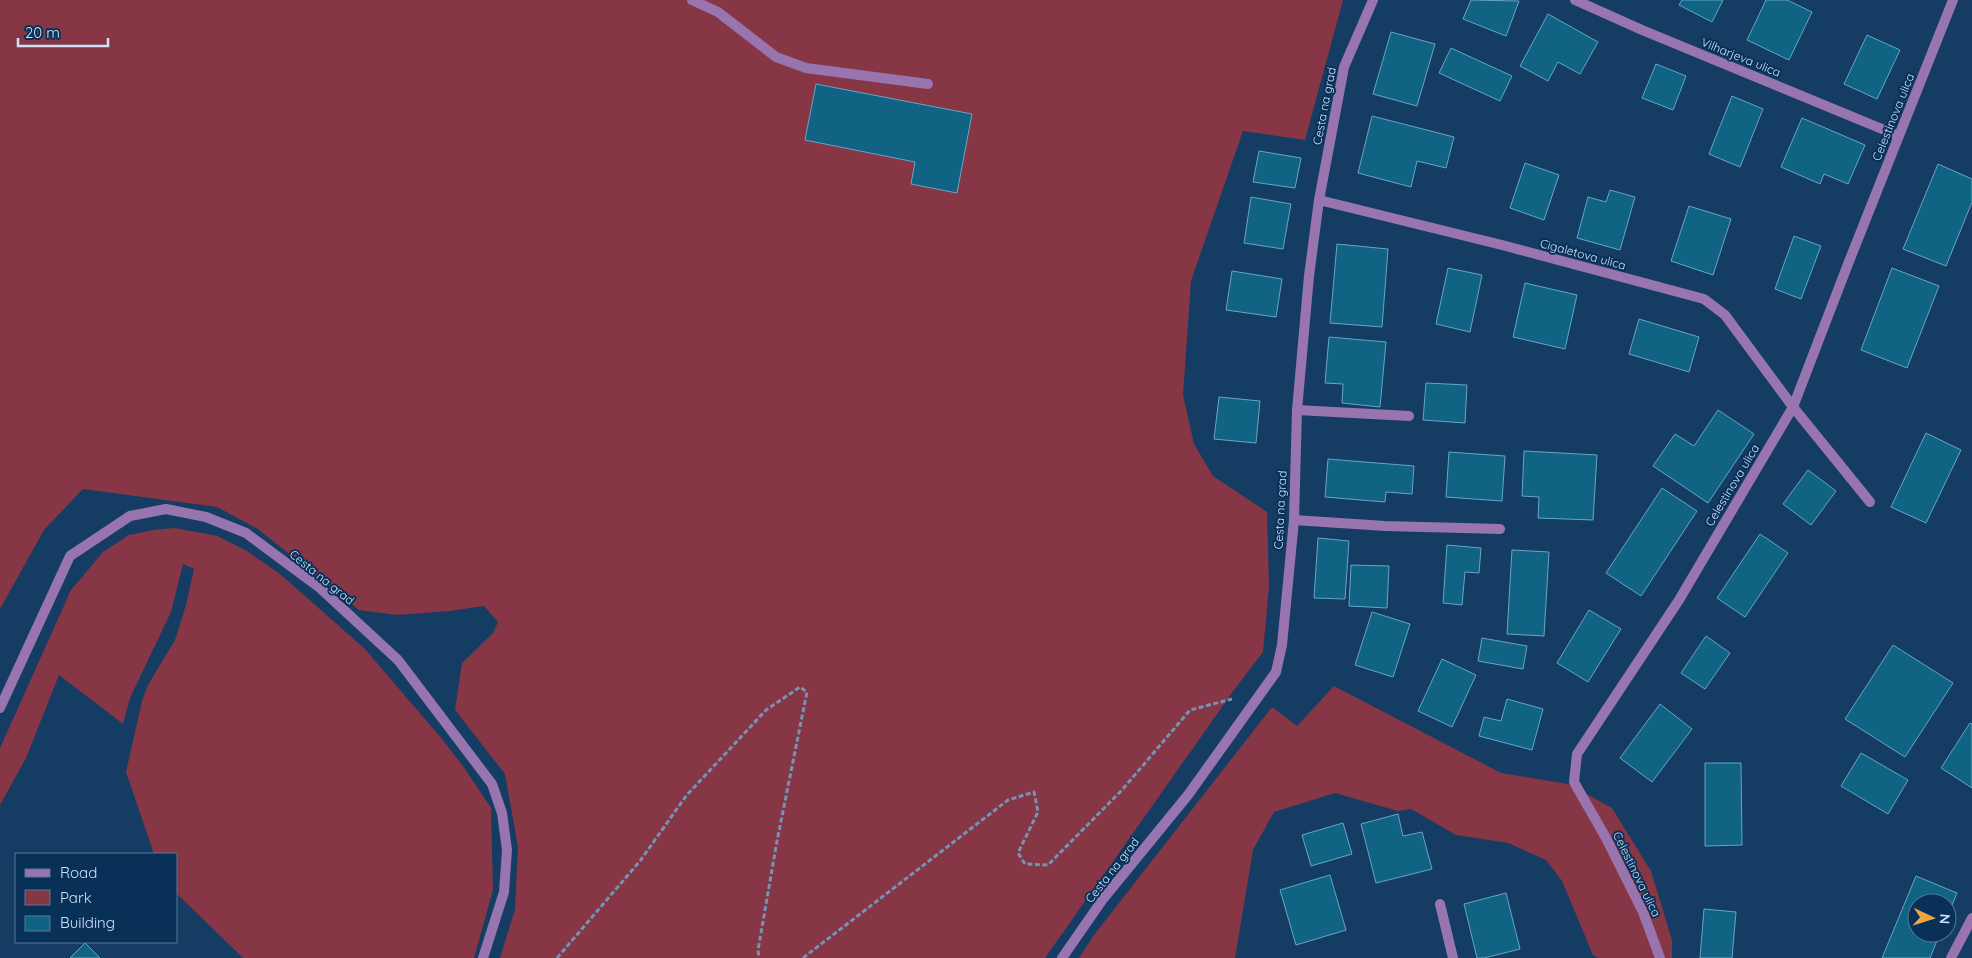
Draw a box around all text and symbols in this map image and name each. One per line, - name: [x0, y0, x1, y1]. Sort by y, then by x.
- scale bar: [18, 15, 108, 47]
- text: 20 m: [25, 23, 60, 42]
- street label: Vilharjeva ulica: [1699, 34, 1783, 80]
- street label: Cesta na grad: [1309, 66, 1339, 146]
- street label: Celestinova ulica: [1869, 71, 1917, 163]
- street label: Cigaletova ulica: [1538, 235, 1628, 273]
- street label: Celestinova ulica: [1702, 441, 1762, 529]
- street label: Cesta na grad: [1270, 470, 1290, 550]
- street label: Cesta na grad: [287, 546, 357, 608]
- street label: Celestinova ulica: [1610, 829, 1664, 919]
- street label: Cesta na grad: [1082, 834, 1142, 906]
- legend: [15, 853, 178, 943]
- text: Road: [60, 863, 97, 882]
- text: Park: [60, 888, 92, 907]
- north arrow: [1907, 893, 1957, 943]
- text: Building: [60, 913, 115, 932]
- text: N: [1936, 913, 1954, 925]

